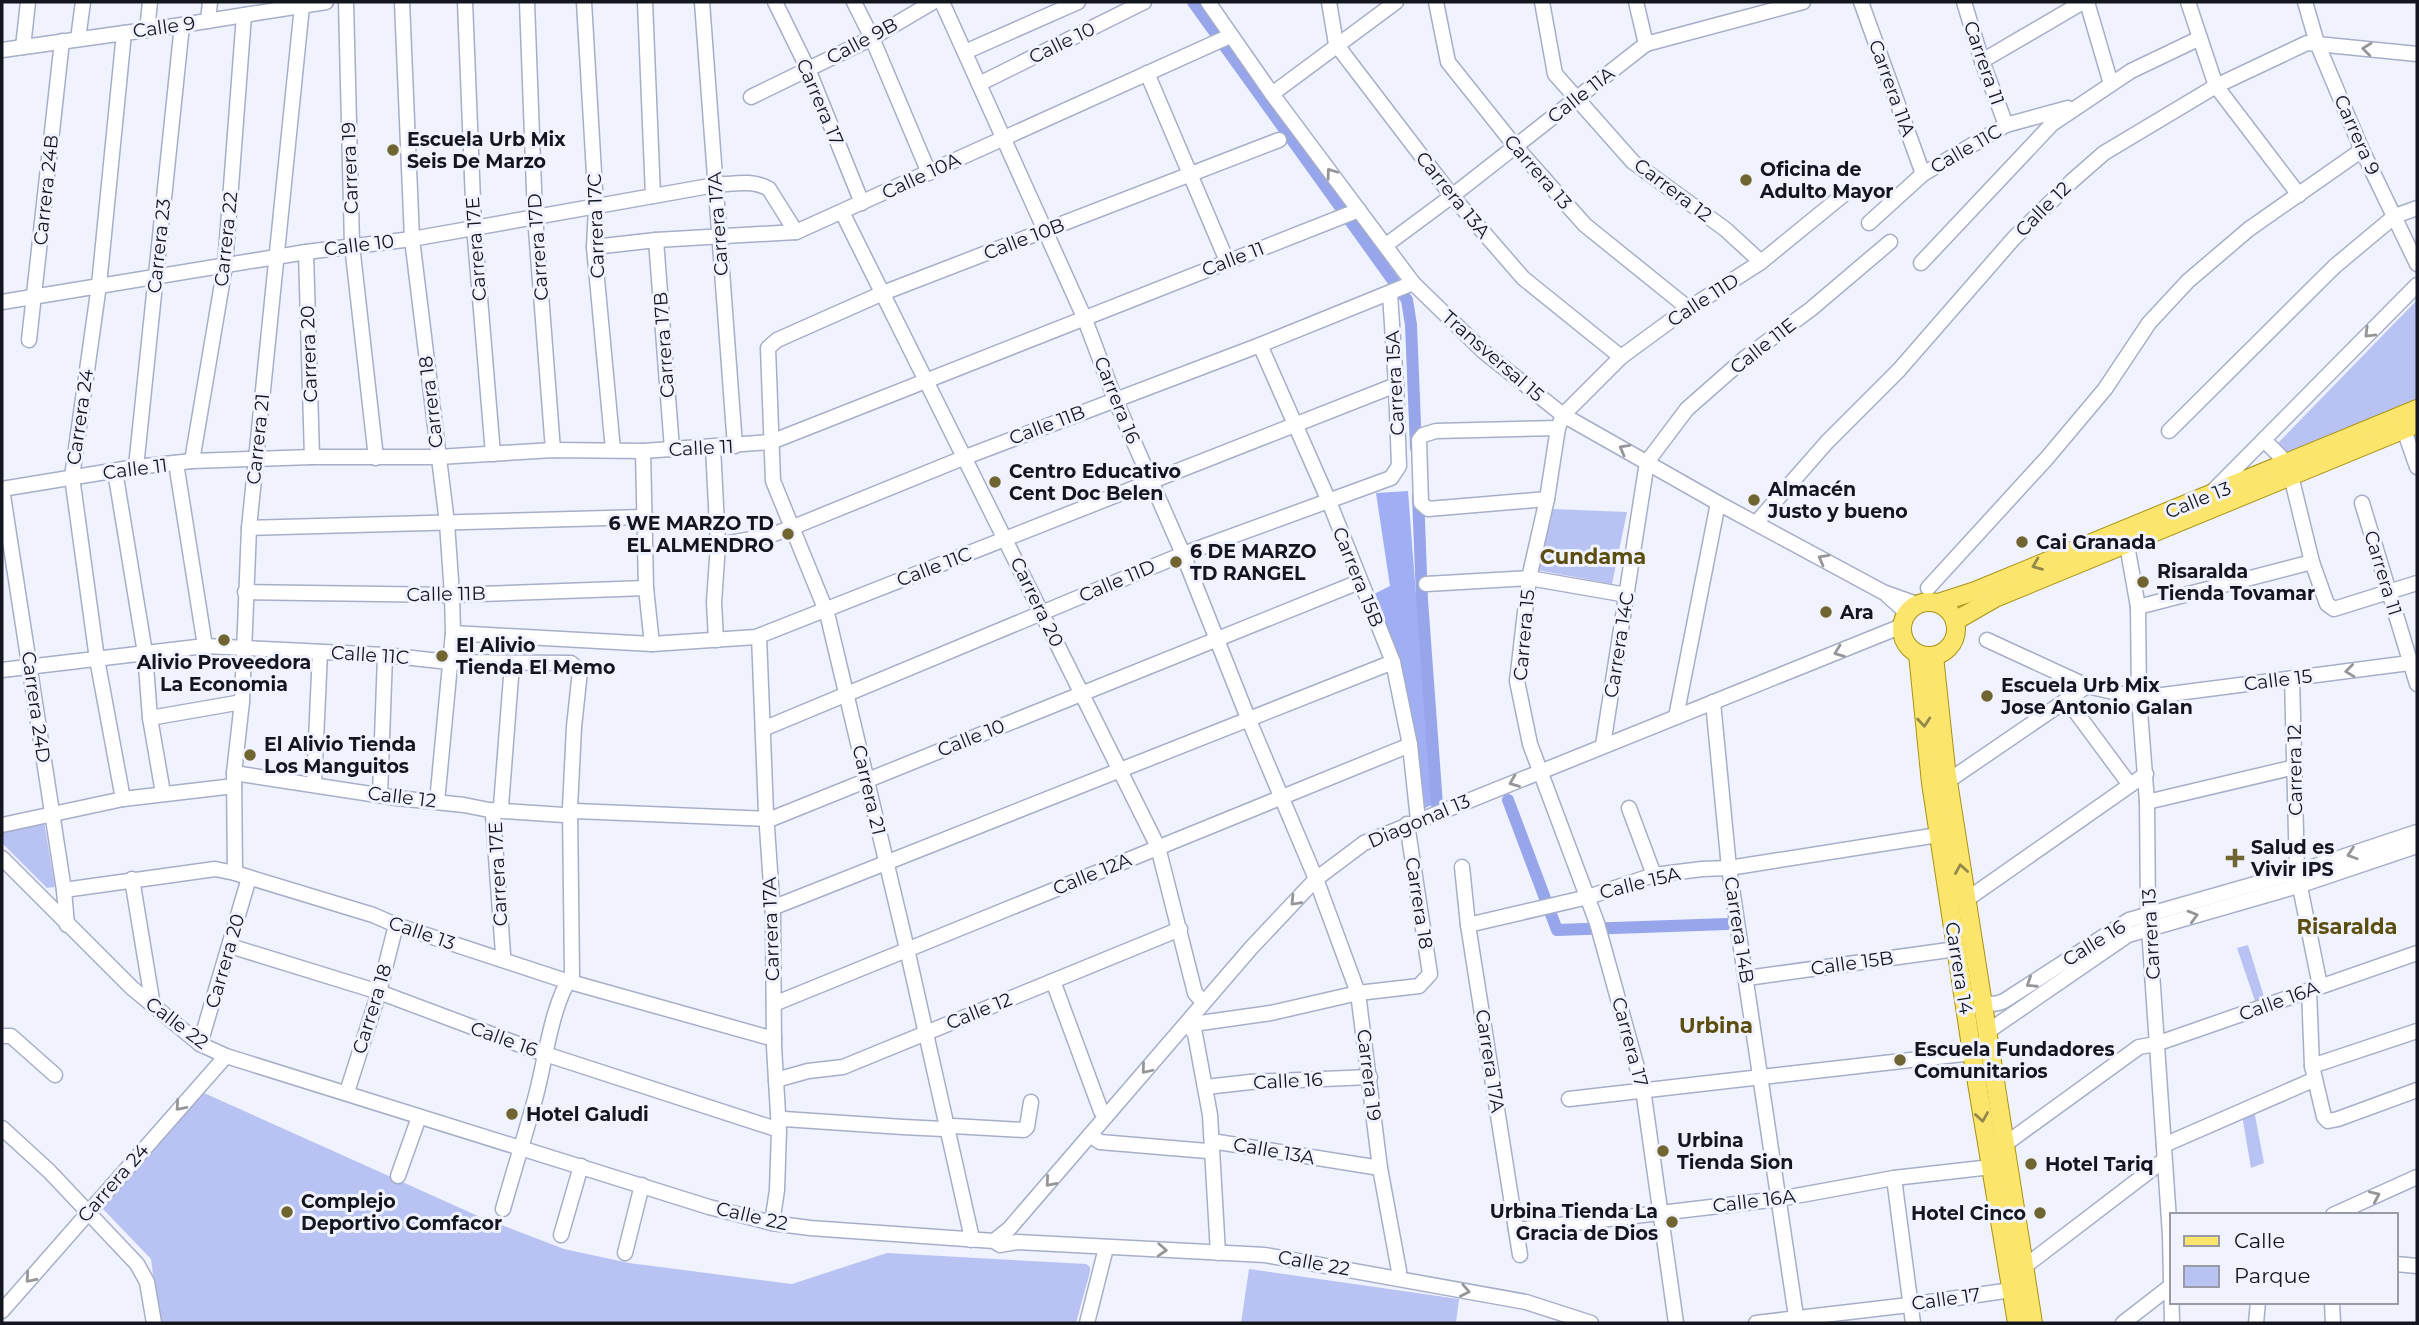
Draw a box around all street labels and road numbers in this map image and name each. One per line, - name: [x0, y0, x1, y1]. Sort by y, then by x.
- street label: Calle 9: [131, 11, 197, 43]
- street label: Calle 9B: [823, 13, 901, 69]
- street label: Calle 10: [1025, 17, 1099, 69]
- street label: Carrera 11: [1959, 18, 2009, 108]
- street label: Carrera 11A: [1864, 36, 1920, 140]
- street label: Carrera 17: [791, 55, 849, 149]
- street label: Calle 11A: [1543, 62, 1619, 128]
- street label: Carrera 9: [2329, 91, 2385, 179]
- street label: Calle 11C: [1926, 119, 2006, 179]
- street label: Carrera 19: [337, 121, 363, 215]
- street label: Carrera 13: [1499, 130, 1577, 214]
- street label: Carrera 24B: [29, 134, 63, 246]
- street label: Carrera 13A: [1411, 147, 1495, 243]
- street label: Calle 10A: [878, 148, 964, 204]
- street label: Carrera 12: [1630, 153, 1717, 227]
- street label: Carrera 17A: [703, 171, 733, 277]
- street label: Carrera 17C: [583, 173, 609, 279]
- street label: Calle 12: [2011, 176, 2076, 241]
- street label: Carrera 22: [210, 190, 242, 288]
- street label: Carrera 17D: [523, 193, 553, 301]
- street label: Carrera 17E: [461, 196, 491, 302]
- street label: Carrera 23: [143, 197, 175, 295]
- street label: Calle 10B: [980, 213, 1068, 265]
- street label: Calle 10: [323, 229, 395, 261]
- street label: Calle 11: [1199, 237, 1267, 281]
- street label: Calle 11D: [1663, 268, 1743, 332]
- street label: Carrera 17B: [649, 291, 679, 399]
- street label: Carrera 20: [296, 305, 322, 403]
- street label: Transversal 15: [1437, 305, 1549, 407]
- street label: Calle 11E: [1725, 313, 1801, 379]
- street label: Carrera 15A: [1381, 330, 1409, 436]
- street label: Carrera 16: [1089, 353, 1145, 447]
- street label: Carrera 18: [414, 355, 448, 449]
- street label: Carrera 24: [62, 367, 98, 467]
- street label: Carrera 21: [242, 392, 274, 486]
- street label: Calle 11B: [1006, 400, 1088, 450]
- street label: Calle 11: [668, 435, 734, 461]
- street label: Calle 11: [101, 454, 169, 484]
- street label: Calle 13: [2162, 476, 2234, 524]
- street label: Carrera 15B: [1328, 524, 1388, 630]
- street label: Carrera 11: [2359, 528, 2407, 618]
- street label: Calle 11C: [893, 542, 975, 592]
- street label: Carrera 20: [1005, 553, 1069, 651]
- street label: Calle 11D: [1075, 555, 1159, 607]
- street label: Calle 11B: [406, 582, 486, 606]
- street label: Carrera 15: [1509, 588, 1539, 682]
- street label: Carrera 14C: [1599, 590, 1639, 700]
- street label: Calle 11C: [330, 641, 410, 669]
- street label: Carrera 24D: [17, 650, 55, 764]
- street label: Calle 15: [2242, 664, 2314, 696]
- street label: Calle 10: [934, 714, 1008, 762]
- street label: Carrera 12: [2283, 724, 2307, 816]
- street label: Carrera 21: [847, 743, 891, 837]
- street label: Calle 12: [366, 781, 438, 813]
- street label: Diagonal 13: [1364, 789, 1474, 853]
- street label: Carrera 17E: [484, 821, 512, 927]
- street label: Calle 12A: [1049, 848, 1135, 900]
- street label: Carrera 18: [1400, 855, 1438, 951]
- street label: Calle 15A: [1597, 862, 1683, 904]
- street label: Carrera 14B: [1719, 875, 1759, 985]
- street label: Carrera 17A: [758, 876, 784, 982]
- street label: Carrera 13: [2137, 888, 2165, 980]
- street label: Carrera 20: [201, 911, 249, 1011]
- street label: Calle 13: [386, 911, 458, 955]
- street label: Calle 16: [2058, 915, 2130, 971]
- street label: Carrera 14: [1940, 920, 1978, 1016]
- street label: Calle 15B: [1809, 946, 1895, 980]
- street label: Carrera 18: [347, 961, 397, 1057]
- street label: Calle 16A: [2236, 976, 2322, 1026]
- street label: Calle 12: [943, 987, 1015, 1035]
- street label: Calle 22: [141, 992, 213, 1054]
- street label: Carrera 17: [1607, 995, 1653, 1089]
- street label: Carrera 17A: [1470, 1008, 1510, 1115]
- street label: Calle 16: [467, 1016, 541, 1062]
- street label: Carrera 19: [1352, 1028, 1386, 1122]
- street label: Calle 16: [1253, 1068, 1323, 1094]
- street label: Calle 13A: [1231, 1133, 1317, 1170]
- street label: Carrera 24: [73, 1139, 154, 1227]
- street label: Calle 16A: [1711, 1184, 1797, 1217]
- street label: Calle 22: [714, 1197, 790, 1235]
- street label: Calle 22: [1276, 1245, 1352, 1281]
- street label: Calle 17: [1910, 1283, 1982, 1315]

